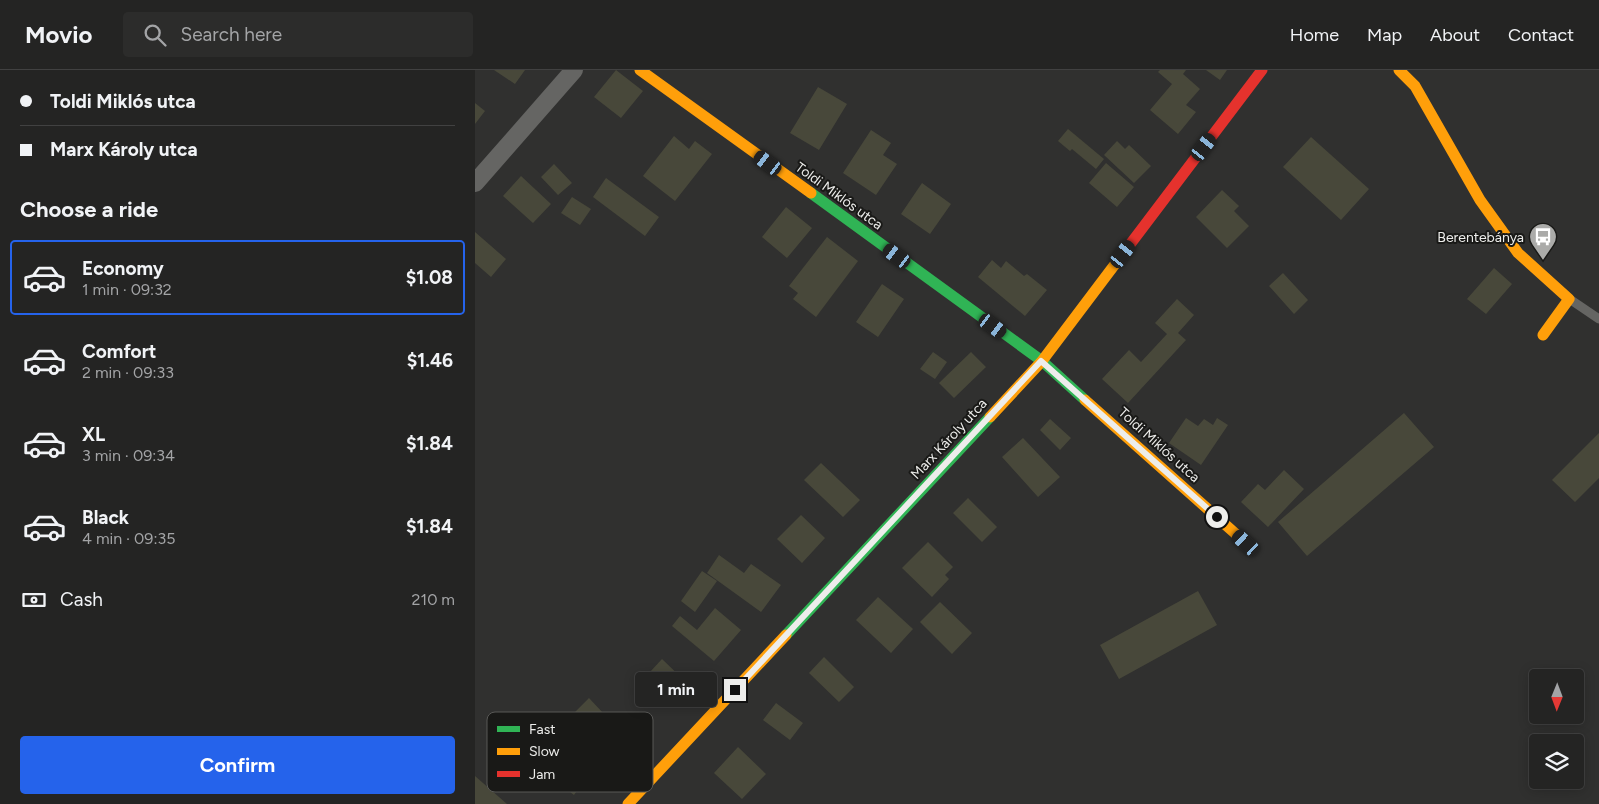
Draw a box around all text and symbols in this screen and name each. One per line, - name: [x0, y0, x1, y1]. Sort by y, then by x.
- search box: [123, 12, 473, 57]
- text: Movio: [25, 20, 93, 49]
- icon: search: [141, 21, 169, 49]
- text: Search here: [181, 23, 282, 46]
- text: Home: [1290, 24, 1339, 46]
- text: Map: [1367, 24, 1402, 46]
- text: About: [1430, 24, 1480, 46]
- text: Contact: [1508, 24, 1574, 46]
- text: Toldi Miklós utca: [50, 90, 196, 113]
- car: [1188, 131, 1219, 163]
- text: Marx Károly utca: [50, 138, 198, 161]
- car: [751, 148, 784, 178]
- street label: Toldi Miklós utca: [792, 159, 886, 233]
- text: Choose a ride: [20, 196, 158, 223]
- bus stop icon: Berentebánya: [1528, 222, 1558, 261]
- place label: Berentebánya: [1437, 229, 1524, 246]
- car: [1107, 238, 1138, 270]
- car: [880, 241, 913, 271]
- icon: car: [22, 255, 67, 300]
- text: Economy: [82, 257, 164, 280]
- text: $1.08: [406, 266, 453, 289]
- text: 1 min · 09:32: [82, 280, 172, 299]
- car: [976, 311, 1009, 341]
- icon: car: [22, 338, 67, 383]
- text: Comfort: [82, 340, 157, 363]
- text: $1.46: [407, 349, 453, 372]
- text: 2 min · 09:33: [82, 363, 174, 382]
- street label: Marx Károly utca: [907, 395, 991, 483]
- street label: Toldi Miklós utca: [1115, 404, 1203, 486]
- icon: car: [22, 421, 67, 466]
- text: XL: [82, 423, 105, 446]
- text: $1.84: [406, 432, 453, 455]
- text: 3 min · 09:34: [82, 446, 175, 465]
- icon: car: [22, 504, 67, 549]
- text: Black: [82, 506, 129, 529]
- route start: [1206, 506, 1228, 528]
- text: $1.84: [406, 515, 453, 538]
- car: [1229, 527, 1262, 559]
- text: 4 min · 09:35: [82, 529, 175, 548]
- icon: cash: [20, 586, 48, 614]
- text: Cash: [60, 588, 103, 611]
- text: 210 m: [412, 590, 455, 609]
- north arrow: [1529, 669, 1584, 724]
- map controls: [1529, 669, 1584, 789]
- callout: 1 min: [635, 672, 717, 708]
- route end: [724, 679, 746, 701]
- text: 1 min: [657, 680, 695, 699]
- legend: [487, 712, 653, 792]
- text: Fast: [529, 721, 555, 738]
- button: layers: [1529, 734, 1584, 789]
- button: Confirm: [20, 736, 455, 794]
- text: Slow: [529, 743, 560, 760]
- text: Jam: [529, 766, 555, 783]

